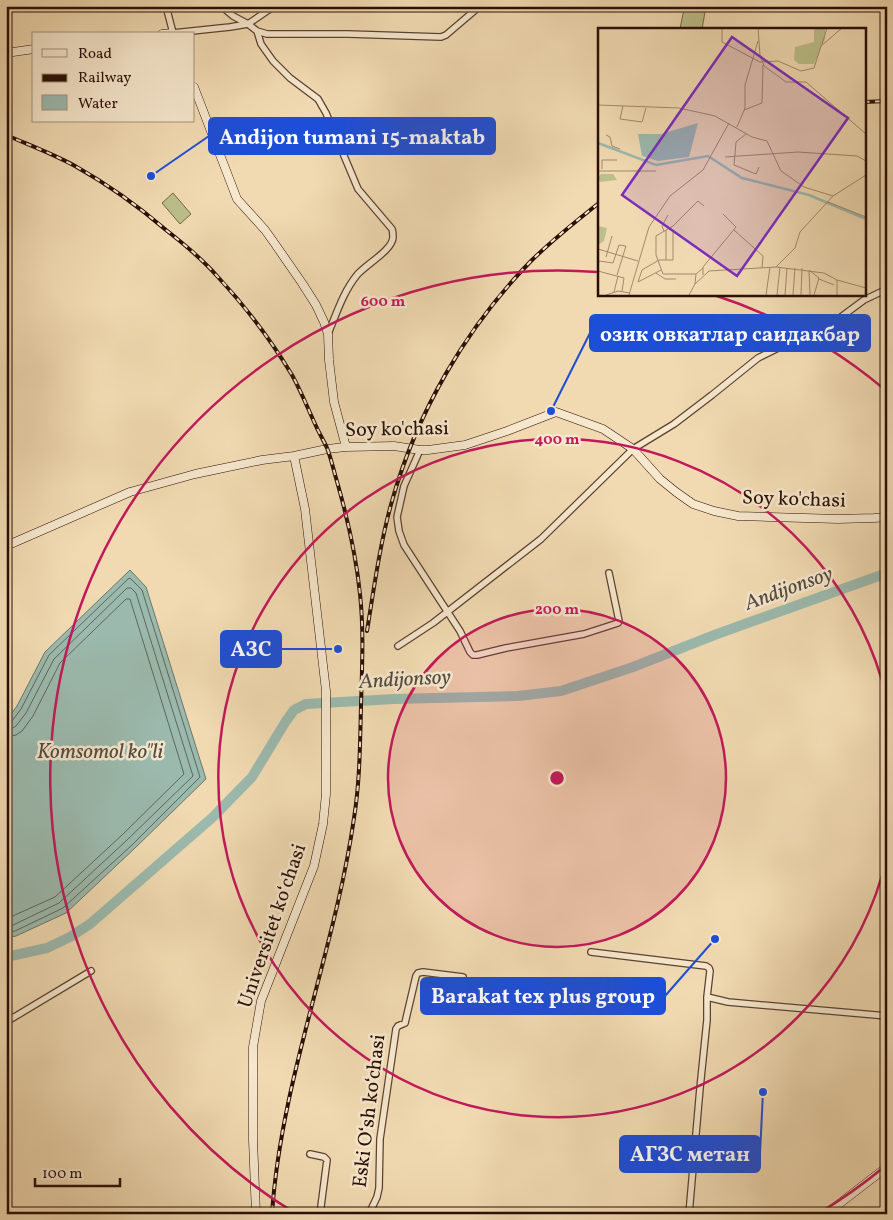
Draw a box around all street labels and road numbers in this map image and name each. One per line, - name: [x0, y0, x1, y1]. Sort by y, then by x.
- street label: Soy ko'chasi: [345, 415, 449, 445]
- street label: Soy ko'chasi: [742, 484, 846, 516]
- street label: Universitet kо‘chasi: [232, 840, 314, 1012]
- street label: Eski Oʻsh koʻchasi: [347, 1033, 393, 1189]

